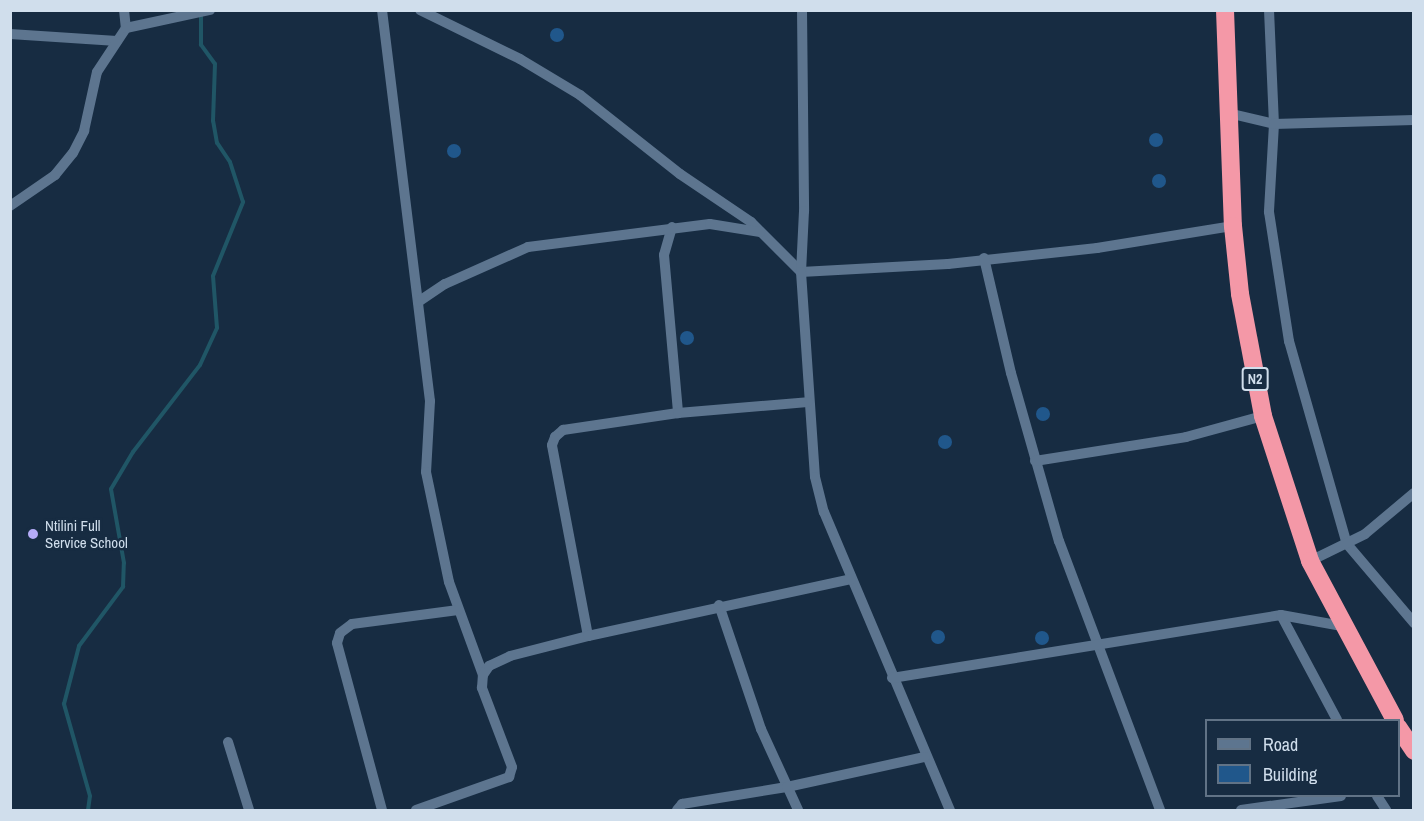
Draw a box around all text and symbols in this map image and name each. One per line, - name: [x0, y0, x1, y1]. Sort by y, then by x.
- road number: N2: [1242, 368, 1268, 390]
- place label: Ntilini Full Service School: [45, 516, 128, 551]
- marker: Ntilini Full Service School: [26, 527, 40, 541]
- legend: [1205, 719, 1400, 797]
- text: Road: [1263, 732, 1298, 757]
- text: Building: [1263, 762, 1317, 787]

